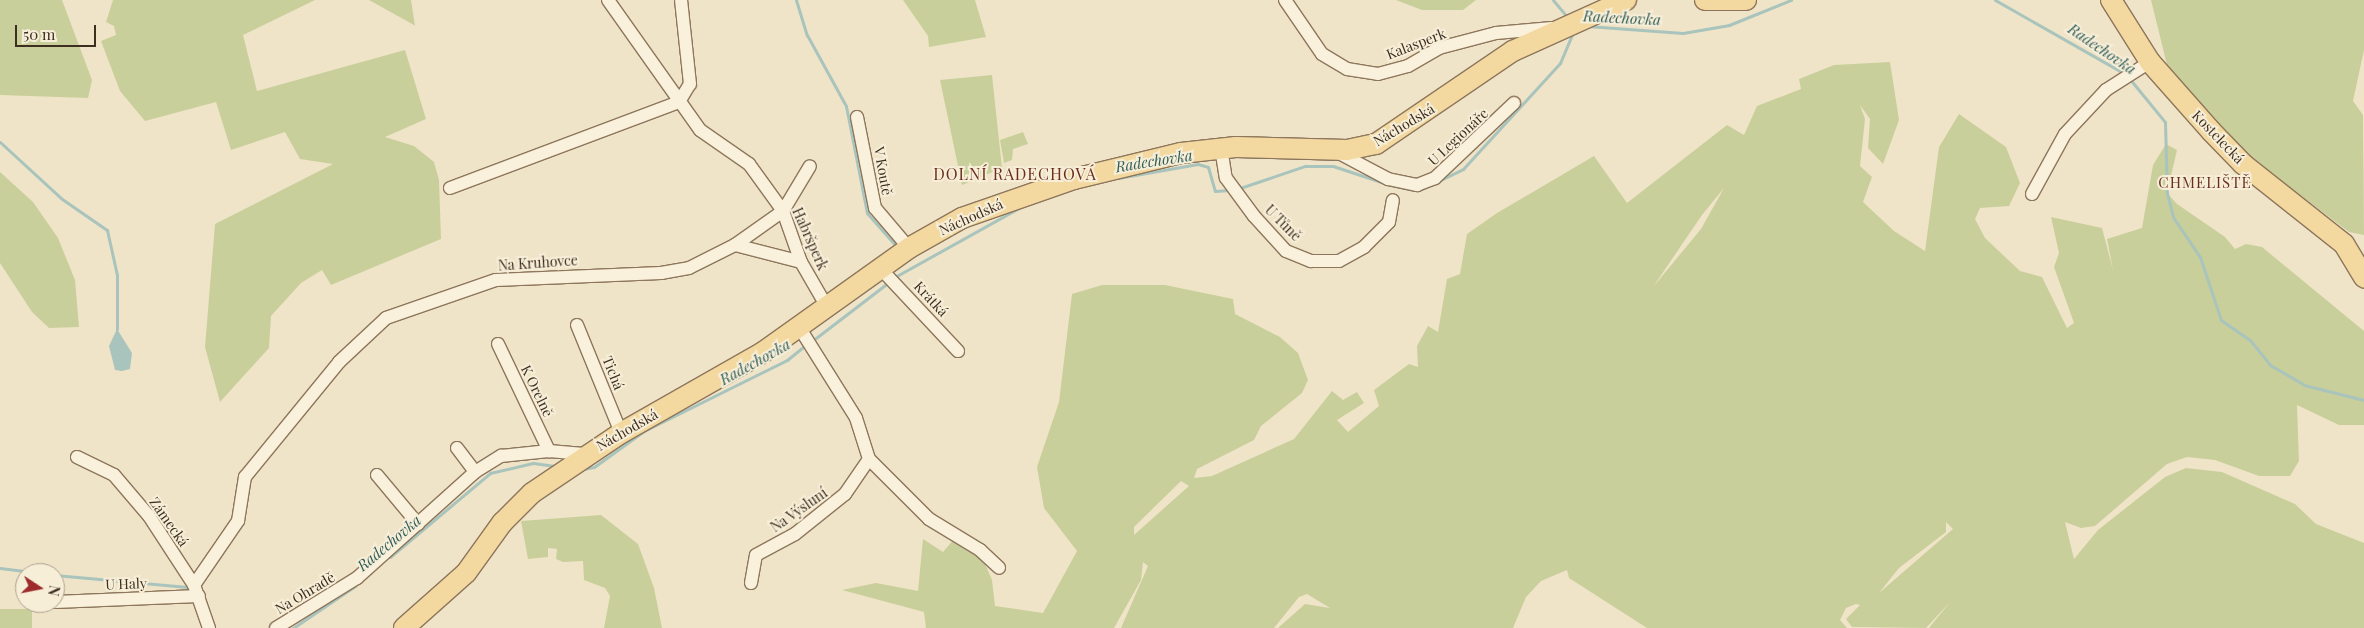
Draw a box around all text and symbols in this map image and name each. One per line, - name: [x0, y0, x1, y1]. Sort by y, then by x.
- water label: Radechovka: [1583, 7, 1661, 29]
- scale bar: [18, 15, 99, 47]
- water label: Radechovka: [2065, 20, 2139, 78]
- text: 50 m: [23, 24, 55, 44]
- street label: Kalasperk: [1384, 25, 1448, 63]
- street label: Náchodská: [1370, 100, 1438, 150]
- street label: U Legionáře: [1425, 105, 1491, 169]
- street label: Kostelecká: [2189, 107, 2247, 167]
- street label: V Koutě: [870, 145, 896, 197]
- water label: Radechovka: [1114, 146, 1194, 176]
- district label: DOLNÍ RADECHOVÁ: [931, 164, 1099, 184]
- district label: CHMELIŠTĚ: [2157, 174, 2253, 192]
- street label: Náchodská: [936, 195, 1006, 239]
- street label: U Tůně: [1261, 201, 1305, 245]
- street label: Habršperk: [789, 205, 831, 273]
- street label: Na Kruhovce: [498, 252, 578, 274]
- street label: Krátká: [911, 278, 951, 320]
- water label: Radechovka: [717, 335, 793, 389]
- street label: Tichá: [599, 354, 627, 392]
- street label: K Orelně: [517, 362, 557, 420]
- street label: Náchodská: [593, 406, 661, 454]
- street label: Na Výsluní: [767, 484, 831, 536]
- street label: Zámecká: [146, 494, 192, 550]
- water label: Radechovka: [353, 511, 425, 575]
- north arrow: [15, 563, 65, 613]
- street label: Na Ohradě: [272, 569, 338, 617]
- street label: U Haly: [105, 575, 147, 593]
- text: N: [44, 584, 65, 598]

